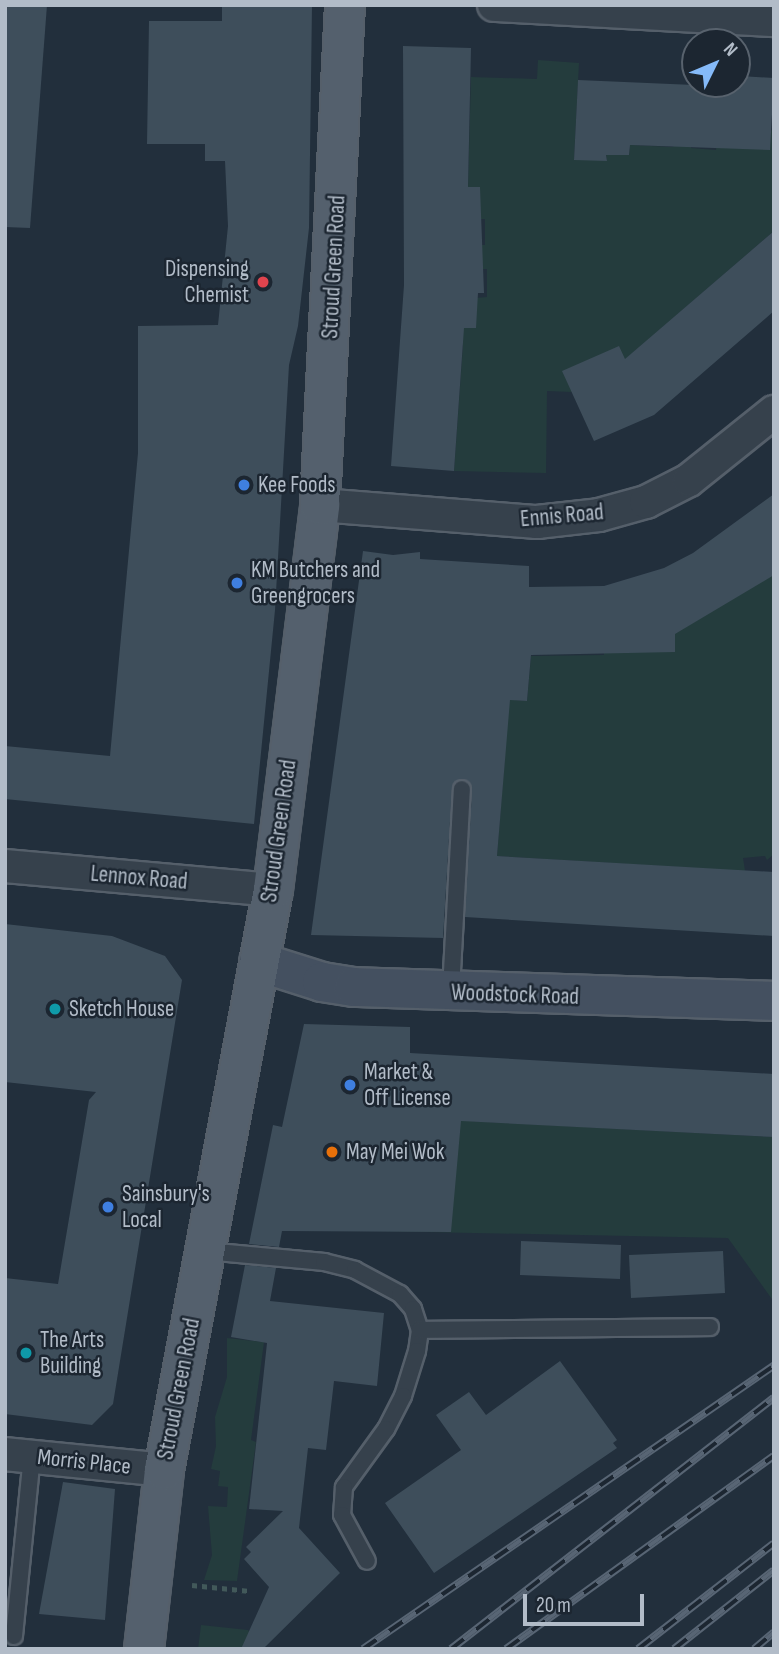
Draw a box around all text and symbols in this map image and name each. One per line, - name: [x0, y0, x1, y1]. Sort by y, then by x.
- north arrow: [681, 28, 751, 98]
- text: N: [718, 38, 742, 61]
- street label: Stroud Green Road: [316, 195, 352, 339]
- place label: Dispensing Chemist: [165, 255, 249, 309]
- marker: Dispensing Chemist: [255, 274, 271, 290]
- place label: Kee Foods: [258, 471, 335, 499]
- marker: Kee Foods: [236, 477, 252, 493]
- street label: Ennis Road: [519, 499, 605, 533]
- place label: KM Butchers and Greengrocers: [251, 556, 380, 610]
- marker: KM Butchers and Greengrocers: [229, 575, 245, 591]
- street label: Stroud Green Road: [255, 758, 303, 904]
- street label: Lennox Road: [89, 860, 189, 896]
- street label: Woodstock Road: [451, 979, 579, 1011]
- place label: Sketch House: [69, 995, 174, 1023]
- marker: Sketch House: [47, 1001, 63, 1017]
- place label: Market & Off License: [364, 1058, 451, 1112]
- marker: Market & Off License: [342, 1077, 358, 1093]
- place label: May Mei Wok: [346, 1138, 445, 1166]
- marker: May Mei Wok: [324, 1144, 340, 1160]
- place label: Sainsbury's Local: [122, 1180, 210, 1234]
- marker: Sainsbury's Local: [100, 1199, 116, 1215]
- street label: Stroud Green Road: [152, 1316, 206, 1462]
- place label: The Arts Building: [40, 1326, 104, 1380]
- marker: The Arts Building: [18, 1345, 34, 1361]
- street label: Morris Place: [36, 1443, 132, 1481]
- scale bar: [527, 1580, 648, 1624]
- text: 20 m: [536, 1593, 571, 1618]

